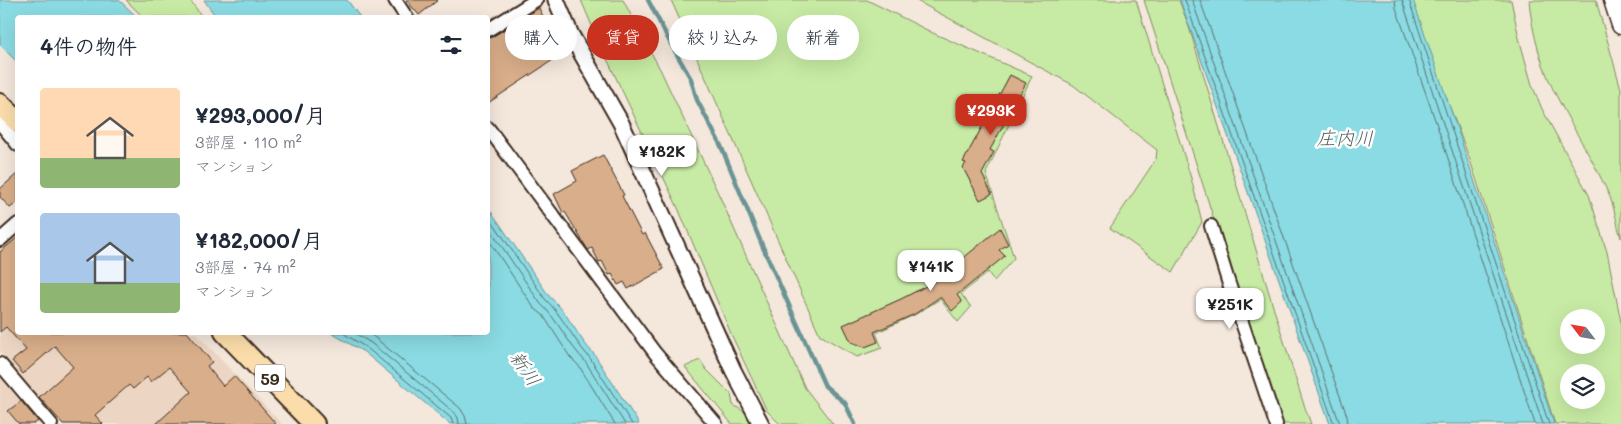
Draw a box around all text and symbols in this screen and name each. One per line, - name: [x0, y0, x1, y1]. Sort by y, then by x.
- chip: 購入: [505, 15, 577, 60]
- chip: 賃貸: [587, 15, 659, 60]
- chip: 絞り込み: [669, 15, 777, 60]
- chip: 新着: [787, 15, 859, 60]
- icon: filters: [437, 31, 465, 59]
- text: 4件の物件: [40, 32, 137, 59]
- pin: ¥293K: [956, 94, 1026, 136]
- text: ¥293K: [966, 99, 1016, 120]
- text: ¥293,000/月: [195, 101, 326, 128]
- icon: home: [80, 108, 140, 168]
- water label: 庄内川: [1316, 125, 1374, 150]
- text: 3部屋 · 110 m²: [195, 131, 302, 152]
- pin: ¥182K: [627, 134, 697, 177]
- text: ¥182K: [639, 140, 685, 161]
- text: マンション: [195, 155, 274, 176]
- text: ¥182,000/月: [195, 226, 323, 253]
- icon: home: [80, 233, 140, 293]
- pin: ¥141K: [896, 250, 966, 292]
- text: ¥141K: [908, 255, 954, 276]
- text: 3部屋 · 74 m²: [195, 256, 296, 277]
- text: マンション: [195, 280, 274, 301]
- pin: ¥251K: [1195, 288, 1265, 330]
- text: ¥251K: [1207, 293, 1253, 314]
- north arrow: [1560, 309, 1605, 354]
- map controls: [1560, 309, 1605, 409]
- water label: 新川: [505, 345, 547, 391]
- road number: 59: [255, 364, 285, 392]
- button: layers: [1560, 364, 1605, 409]

